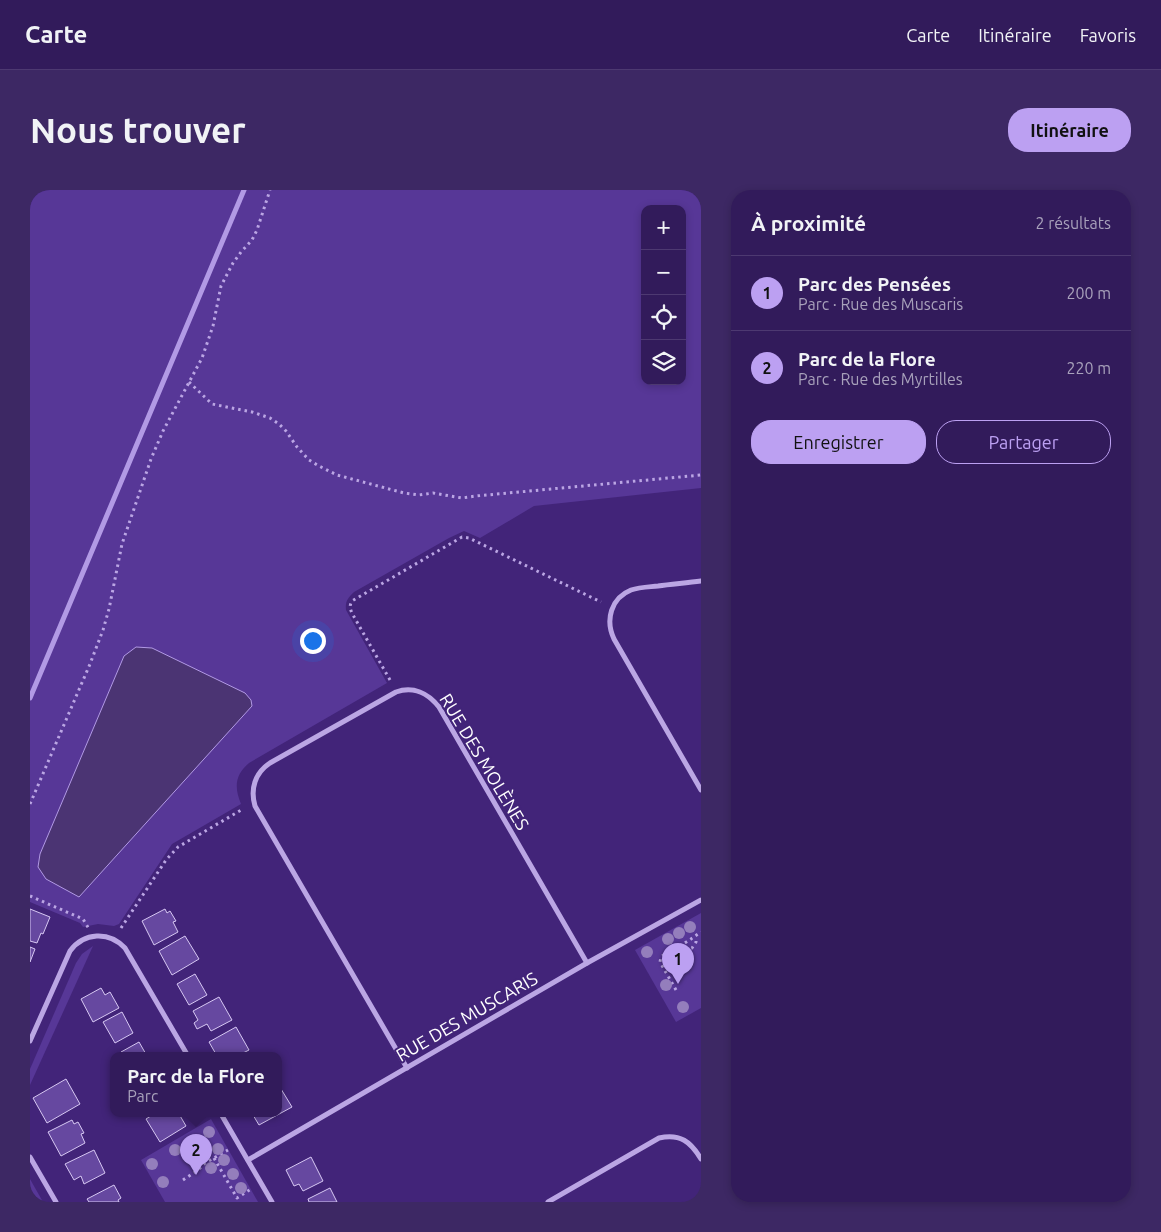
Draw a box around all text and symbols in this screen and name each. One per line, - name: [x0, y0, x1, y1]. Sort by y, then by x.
- text: Carte: [25, 21, 87, 48]
- text: Carte: [906, 25, 950, 45]
- text: Itinéraire: [978, 25, 1052, 45]
- text: Favoris: [1080, 25, 1136, 45]
- button: Itinéraire: [1008, 108, 1131, 152]
- text: Nous trouver: [30, 110, 246, 150]
- map controls: [641, 205, 686, 385]
- button: +: [641, 205, 686, 250]
- text: À proximité: [751, 211, 866, 235]
- text: 2 résultats: [1035, 214, 1111, 232]
- button: −: [641, 250, 686, 295]
- text: Parc des Pensées: [798, 273, 951, 295]
- text: 1: [762, 284, 772, 302]
- text: 200 m: [1066, 284, 1111, 302]
- button: locate: [641, 295, 686, 340]
- text: Parc · Rue des Muscaris: [798, 295, 963, 313]
- button: layers: [641, 340, 686, 385]
- text: Parc de la Flore: [798, 348, 936, 370]
- text: 2: [762, 359, 772, 377]
- text: 220 m: [1066, 359, 1111, 377]
- text: Parc · Rue des Myrtilles: [798, 370, 963, 388]
- button: Enregistrer: [751, 420, 926, 464]
- button: Partager: [936, 420, 1111, 464]
- your location: [300, 628, 326, 654]
- street label: RUE DES MOLÈNES: [436, 689, 534, 833]
- pin: 1: [662, 943, 694, 984]
- street label: RUE DES MUSCARIS: [392, 968, 541, 1065]
- popup: [110, 1052, 282, 1117]
- text: Parc de la Flore: [127, 1065, 265, 1087]
- text: Parc: [127, 1087, 158, 1105]
- pin: 2: [180, 1134, 212, 1175]

